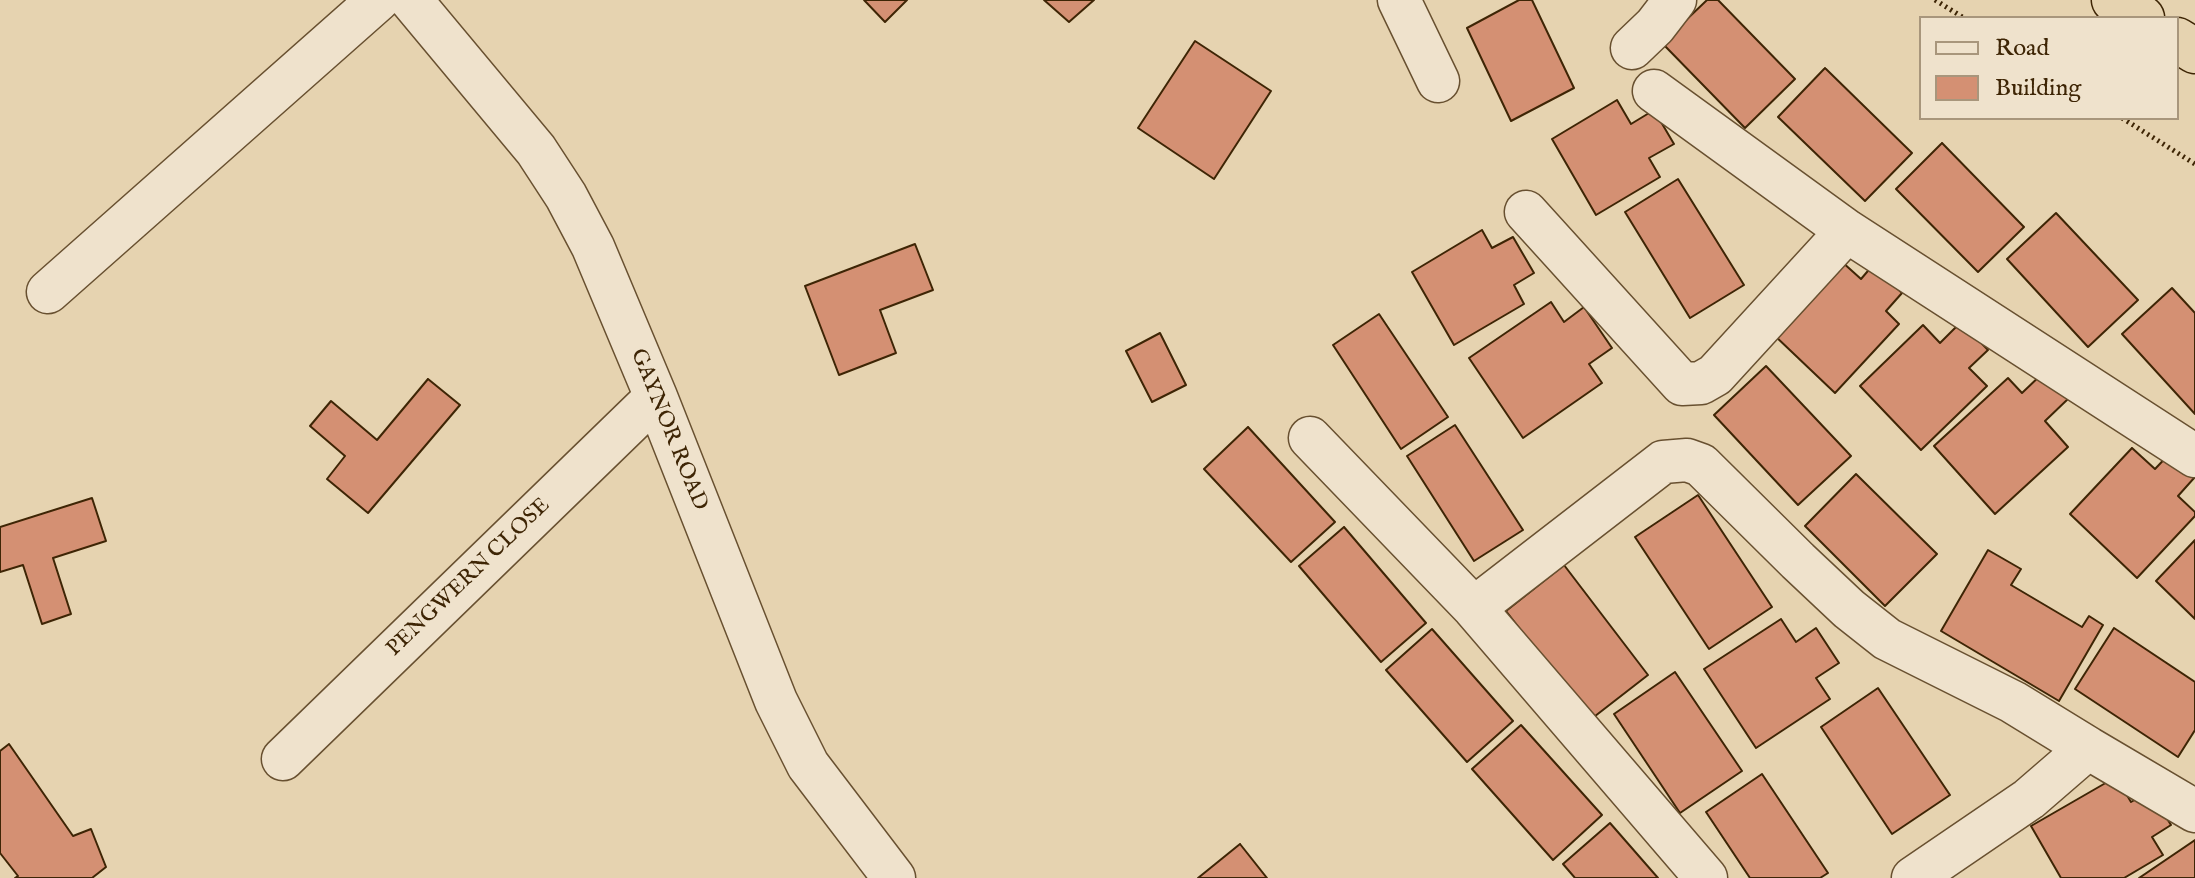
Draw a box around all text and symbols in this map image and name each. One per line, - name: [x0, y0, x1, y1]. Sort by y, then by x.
- legend: [1919, 16, 2179, 120]
- text: Road: [1995, 33, 2049, 64]
- text: Building: [1995, 73, 2081, 104]
- street label: GAYNOR ROAD: [624, 345, 712, 515]
- street label: PENGWERN CLOSE: [382, 493, 556, 663]

